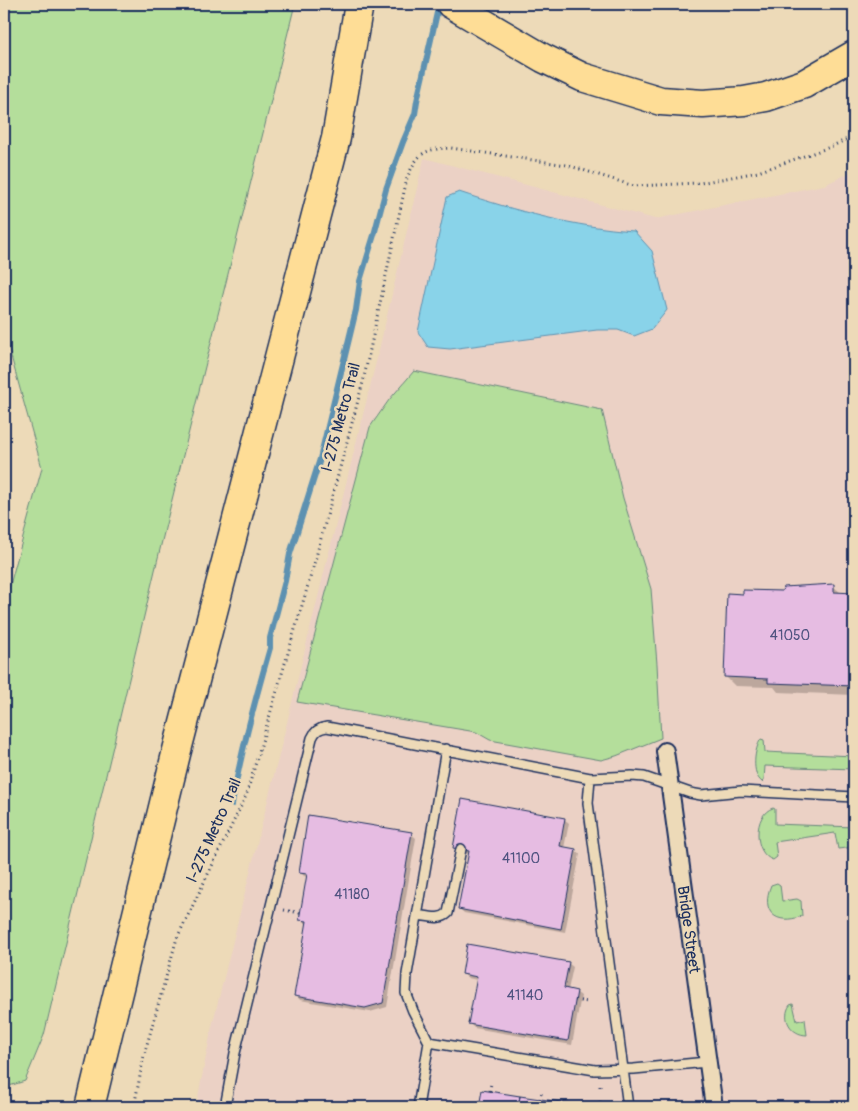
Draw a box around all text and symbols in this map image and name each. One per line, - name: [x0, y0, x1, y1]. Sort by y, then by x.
- street label: I-275 Metro Trail: [317, 360, 365, 474]
- house number: 41050: [770, 627, 810, 644]
- street label: I-275 Metro Trail: [182, 775, 246, 886]
- house number: 41100: [502, 850, 540, 867]
- street label: Bridge Street: [673, 884, 705, 975]
- house number: 41180: [334, 886, 370, 903]
- house number: 41140: [507, 987, 543, 1004]

